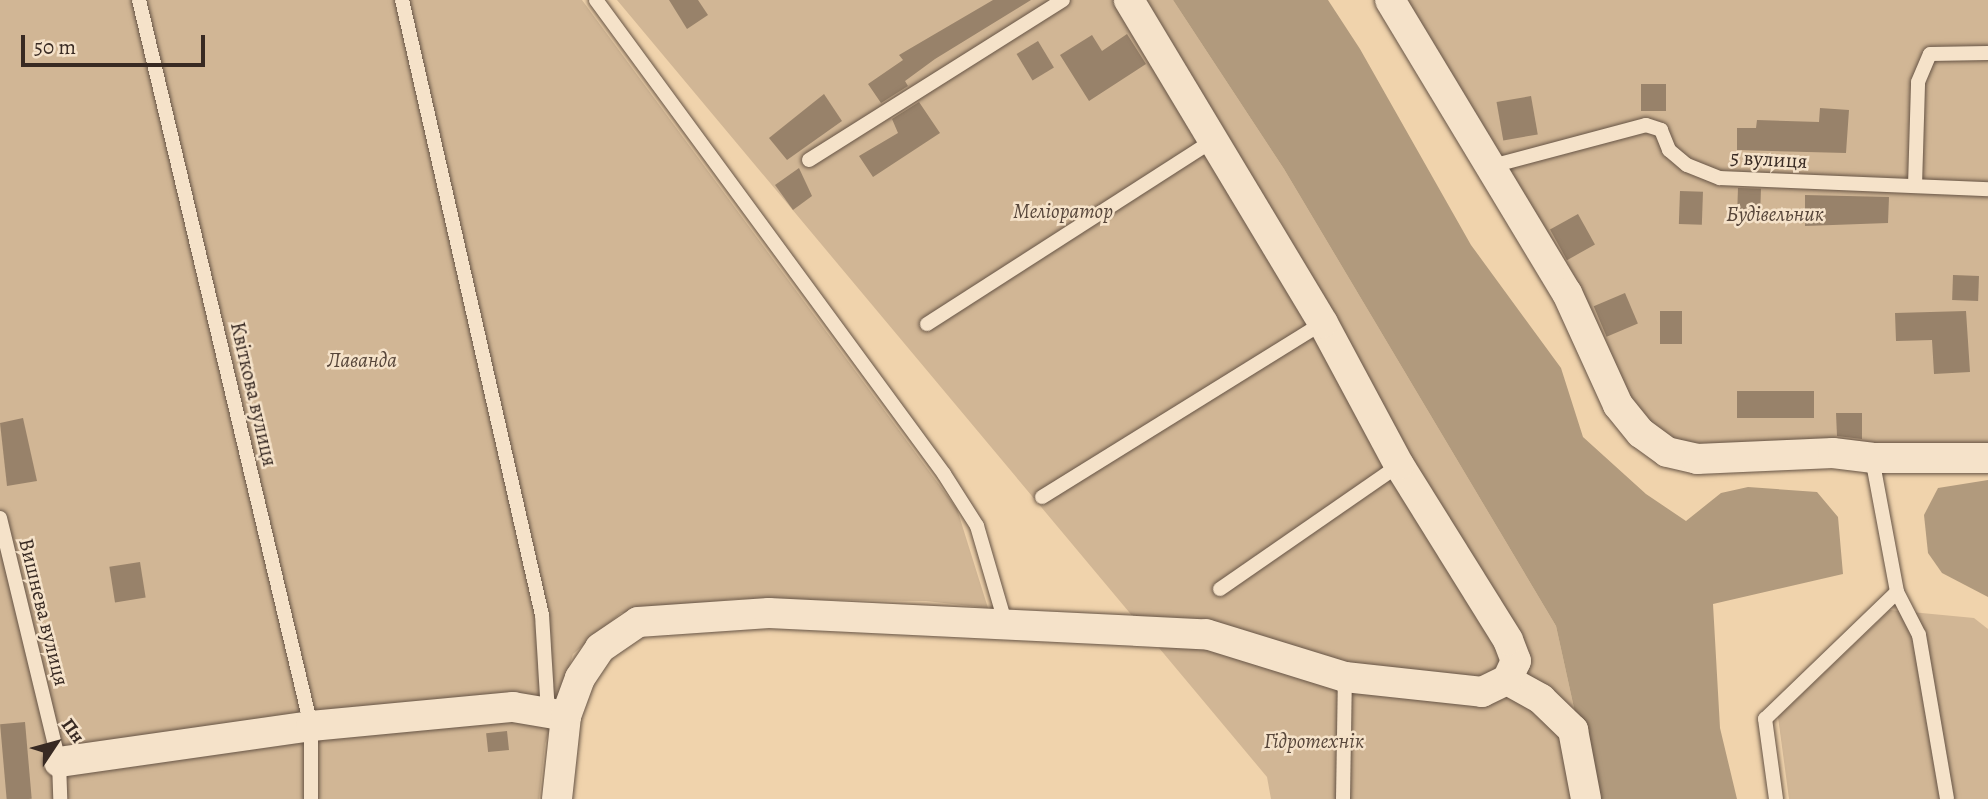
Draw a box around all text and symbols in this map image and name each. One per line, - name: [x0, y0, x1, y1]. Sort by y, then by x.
- scale bar: [24, 21, 208, 65]
- text: 50 m: [34, 33, 76, 61]
- street label: 5 вулиця: [1730, 144, 1808, 174]
- park label: Меліоратор: [1013, 198, 1113, 224]
- park label: Будівельник: [1726, 201, 1824, 227]
- street label: Квіткова вулиця: [225, 319, 283, 469]
- park label: Лаванда: [327, 347, 397, 373]
- street label: Вишнева вулиця: [13, 535, 75, 689]
- north arrow: [21, 708, 91, 778]
- text: Пн: [55, 713, 91, 748]
- park label: Гідротехнік: [1264, 728, 1364, 754]

